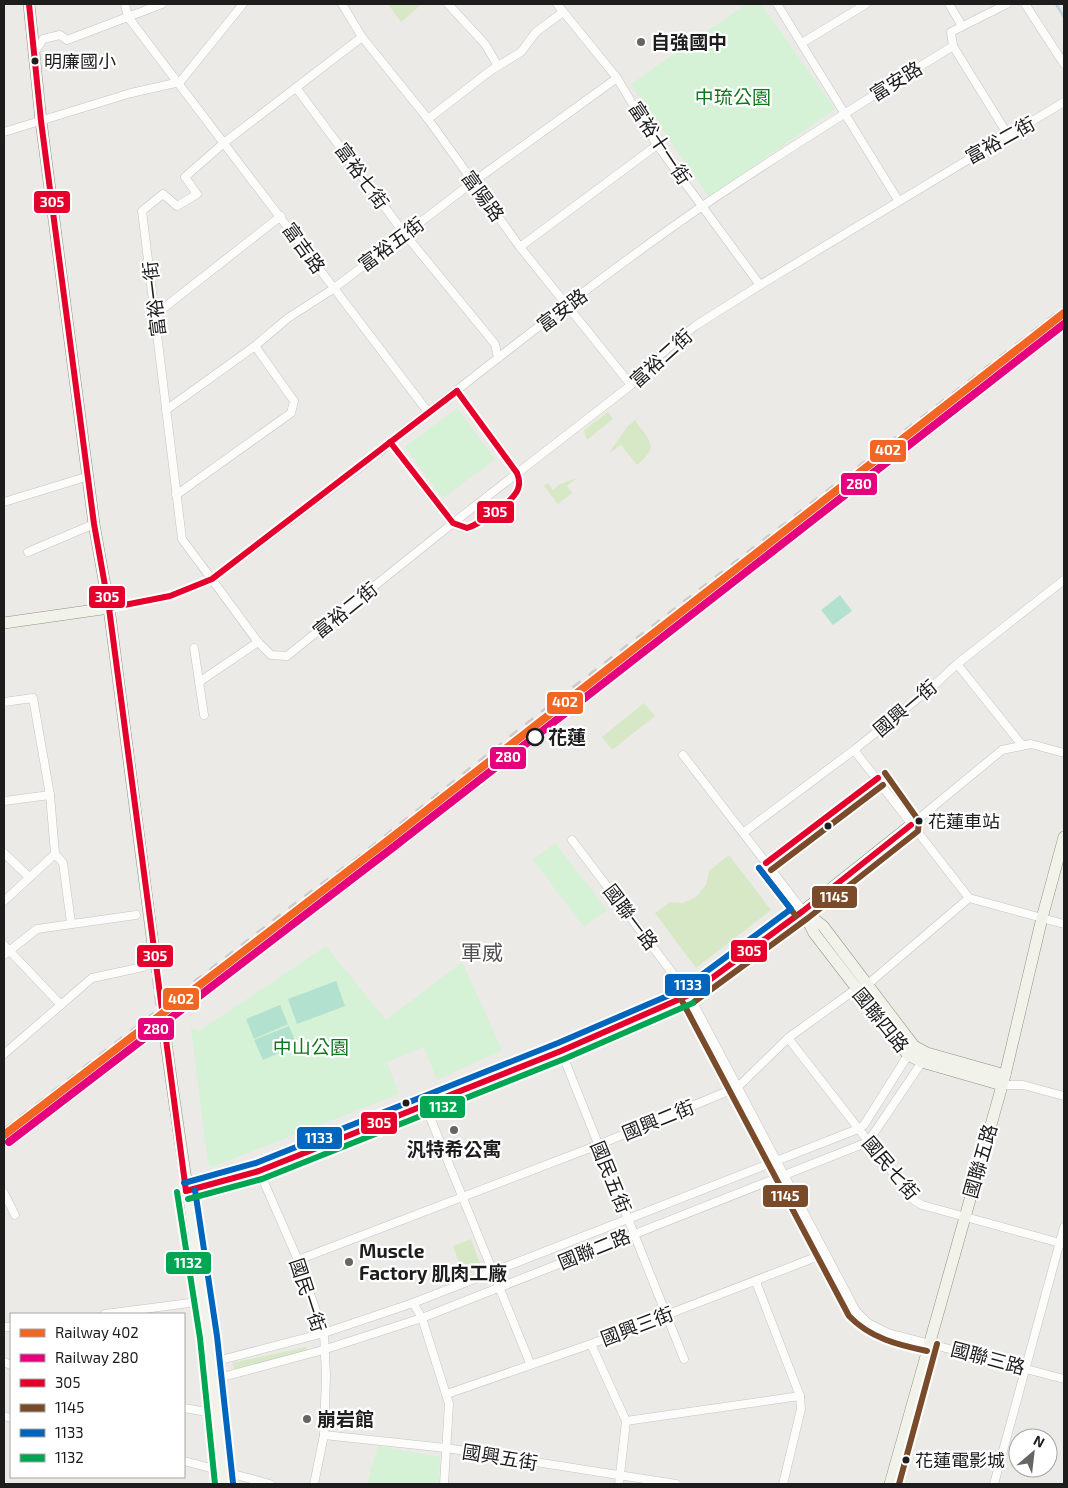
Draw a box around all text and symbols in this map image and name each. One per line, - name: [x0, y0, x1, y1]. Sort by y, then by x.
- place label: 自強國中: [651, 30, 727, 53]
- marker: 自強國中: [635, 36, 647, 48]
- place label: 明廉國小: [44, 50, 116, 72]
- marker: 明廉國小: [30, 56, 40, 66]
- street label: 富安路: [865, 56, 926, 105]
- park label: 中琉公園: [695, 85, 771, 108]
- street label: 富裕十一街: [624, 97, 697, 189]
- street label: 富裕二街: [961, 111, 1039, 168]
- street label: 富裕七街: [331, 138, 394, 213]
- street label: 富陽路: [457, 166, 509, 226]
- line badge: 305: [33, 190, 71, 214]
- text: 305: [40, 193, 65, 210]
- street label: 富裕五街: [353, 212, 428, 276]
- street label: 富吉路: [278, 218, 330, 278]
- street label: 富裕一街: [137, 260, 170, 338]
- street label: 富安路: [532, 283, 591, 336]
- street label: 富裕二街: [625, 324, 697, 392]
- line badge: 402: [869, 439, 907, 463]
- text: 402: [875, 441, 901, 458]
- line badge: 280: [840, 472, 878, 496]
- text: 280: [846, 475, 872, 492]
- line badge: 305: [476, 500, 515, 524]
- text: 305: [483, 503, 508, 520]
- street label: 富裕二街: [308, 577, 381, 642]
- line badge: 305: [88, 585, 126, 609]
- text: 305: [95, 588, 120, 605]
- street label: 國興一街: [868, 674, 941, 741]
- line badge: 402: [546, 691, 584, 715]
- text: 402: [552, 693, 578, 710]
- place label: 花蓮: [548, 725, 586, 748]
- marker: 花蓮: [526, 728, 544, 746]
- line badge: 280: [489, 746, 527, 770]
- text: 280: [495, 748, 521, 765]
- place label: 花蓮車站: [928, 810, 1000, 832]
- marker: 花蓮車站: [914, 816, 924, 826]
- unlabelled marker: [823, 821, 833, 831]
- street label: 國聯一路: [599, 879, 663, 954]
- line badge: 1145: [811, 885, 858, 909]
- text: 1145: [820, 888, 849, 905]
- district label: 軍威: [461, 939, 503, 964]
- line badge: 305: [730, 939, 768, 963]
- text: 305: [737, 942, 762, 959]
- line badge: 305: [136, 944, 174, 968]
- text: 305: [143, 947, 168, 964]
- line badge: 1133: [664, 973, 711, 997]
- text: 1133: [674, 976, 702, 993]
- street label: 國聯四路: [849, 983, 914, 1056]
- line badge: 402: [162, 987, 200, 1011]
- text: 402: [168, 990, 194, 1007]
- line badge: 280: [137, 1017, 175, 1041]
- text: 280: [143, 1020, 169, 1037]
- park label: 中山公園: [273, 1035, 349, 1058]
- line badge: 1132: [419, 1095, 466, 1119]
- street label: 國興二街: [618, 1095, 697, 1144]
- unlabelled marker: [401, 1098, 411, 1108]
- text: 1132: [429, 1098, 457, 1115]
- line badge: 305: [360, 1111, 398, 1135]
- text: 305: [367, 1114, 392, 1131]
- street label: 國聯五路: [958, 1121, 1001, 1201]
- marker: 汎特希公寓: [448, 1124, 460, 1136]
- line badge: 1133: [296, 1126, 343, 1150]
- text: 1133: [305, 1129, 333, 1146]
- street label: 國民七街: [858, 1131, 925, 1204]
- place label: 汎特希公寓: [406, 1137, 502, 1160]
- street label: 國民五街: [587, 1137, 636, 1216]
- line badge: 1145: [762, 1184, 809, 1208]
- text: 1145: [771, 1187, 800, 1204]
- street label: 國聯二路: [554, 1224, 633, 1273]
- place label: Muscle Factory 肌肉工廠: [359, 1239, 507, 1285]
- line badge: 1132: [165, 1251, 212, 1275]
- text: 1132: [174, 1254, 202, 1271]
- street label: 國民一街: [286, 1255, 331, 1335]
- marker: Muscle Factory 肌肉工廠: [343, 1256, 355, 1268]
- street label: 國興三街: [597, 1301, 676, 1350]
- legend: [10, 1313, 185, 1478]
- text: Railway 402: [55, 1323, 139, 1341]
- street label: 國聯三路: [948, 1337, 1028, 1378]
- text: Railway 280: [55, 1348, 139, 1366]
- text: 305: [55, 1373, 80, 1391]
- text: 1145: [55, 1398, 84, 1416]
- place label: 崩岩館: [317, 1407, 374, 1430]
- marker: 崩岩館: [301, 1413, 313, 1425]
- text: 1133: [55, 1423, 84, 1441]
- north arrow: [1008, 1428, 1058, 1478]
- text: N: [1031, 1431, 1048, 1451]
- street label: 國興五街: [461, 1439, 539, 1474]
- text: 1132: [55, 1448, 84, 1466]
- place label: 花蓮電影城: [915, 1449, 1005, 1471]
- marker: 花蓮電影城: [901, 1455, 911, 1465]

